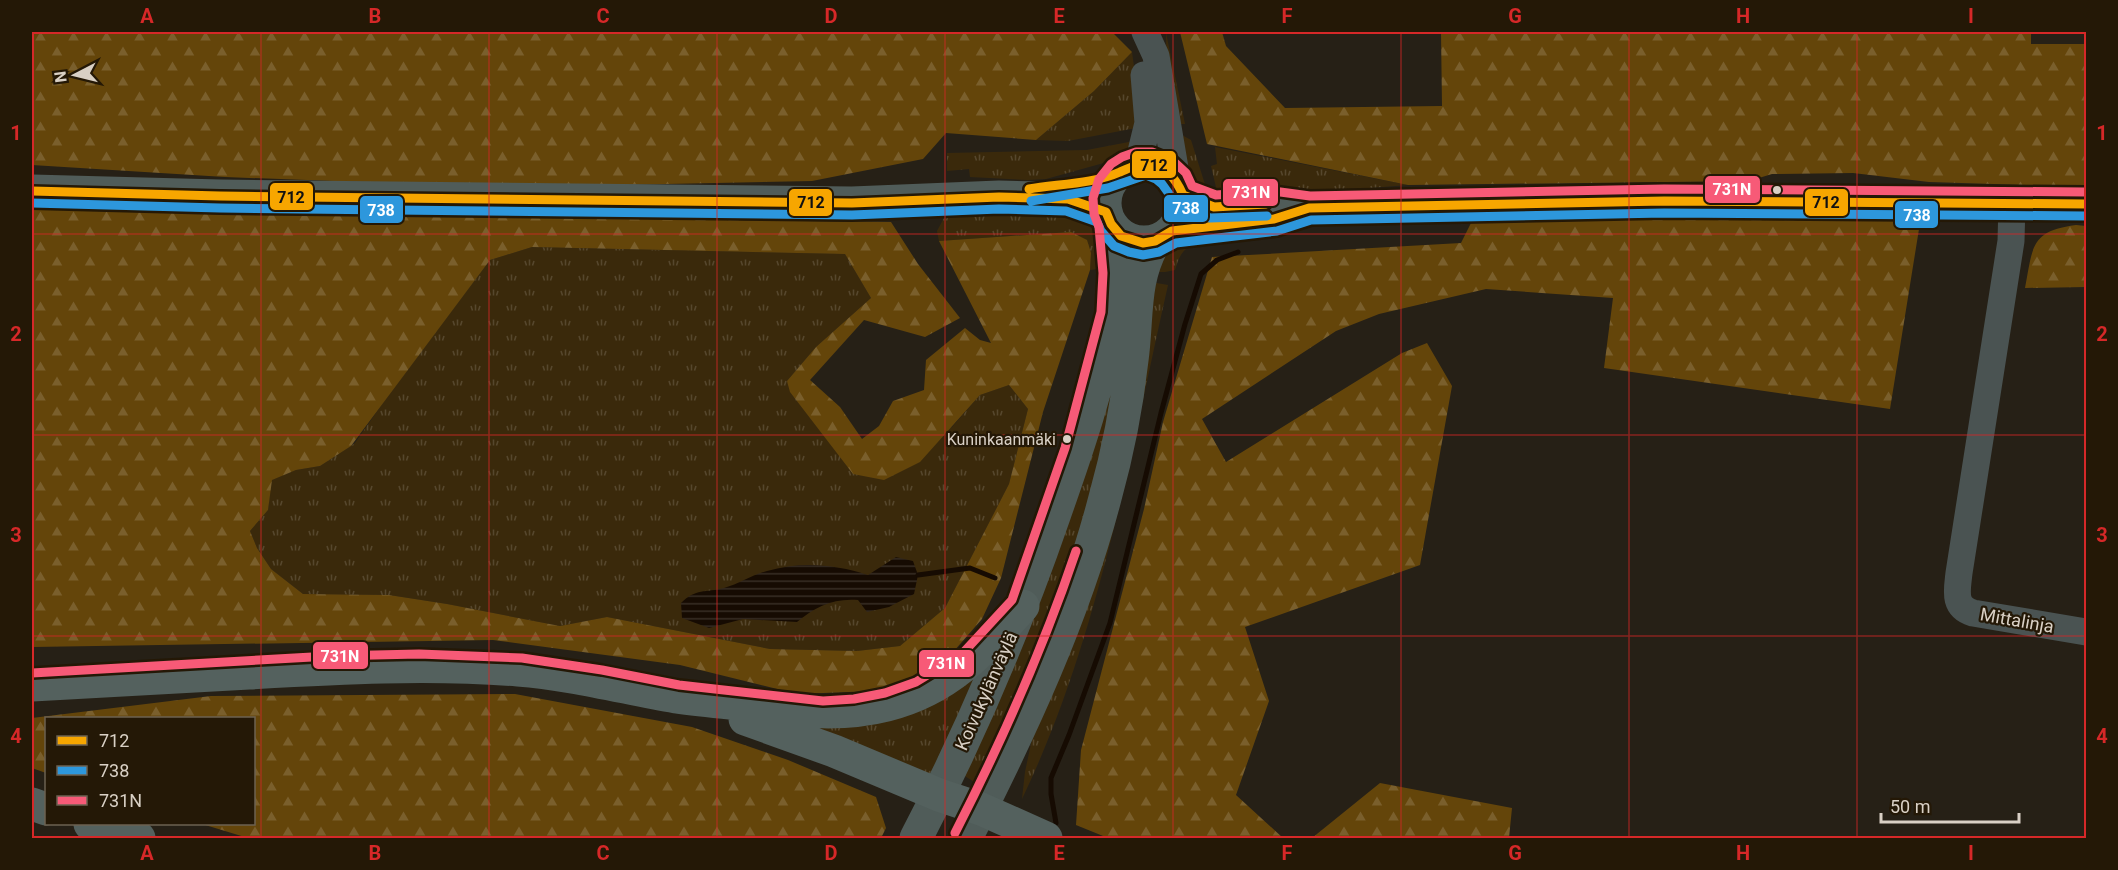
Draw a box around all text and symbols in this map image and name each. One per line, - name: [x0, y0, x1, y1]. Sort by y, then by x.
- text: A: [140, 4, 154, 28]
- text: B: [369, 4, 381, 28]
- text: C: [596, 4, 610, 28]
- text: D: [825, 4, 838, 28]
- text: E: [1053, 4, 1065, 28]
- text: F: [1282, 4, 1293, 28]
- text: G: [1508, 4, 1522, 28]
- text: H: [1736, 4, 1750, 28]
- text: I: [1968, 4, 1974, 28]
- north arrow: [45, 45, 105, 105]
- text: N: [50, 70, 71, 84]
- text: 1: [10, 121, 22, 145]
- text: 1: [2096, 121, 2108, 145]
- line badge: 712: [1131, 150, 1177, 179]
- text: 712: [1140, 156, 1168, 175]
- line badge: 731N: [1704, 175, 1761, 204]
- line badge: 731N: [1222, 178, 1279, 207]
- text: 731N: [1713, 180, 1751, 199]
- line badge: 712: [269, 182, 314, 211]
- text: 731N: [1232, 183, 1270, 202]
- unlabelled marker: [1771, 184, 1783, 196]
- text: 712: [277, 188, 305, 207]
- line badge: 712: [788, 188, 833, 217]
- line badge: 712: [1804, 188, 1849, 217]
- text: 712: [797, 193, 825, 212]
- text: 712: [1812, 193, 1840, 212]
- line badge: 738: [1163, 194, 1209, 223]
- line badge: 738: [359, 195, 404, 224]
- text: 738: [1172, 199, 1200, 218]
- line badge: 738: [1894, 200, 1939, 229]
- text: 738: [367, 201, 395, 220]
- text: 738: [1903, 206, 1931, 225]
- text: 2: [10, 322, 22, 346]
- text: 2: [2096, 322, 2108, 346]
- place label: Kuninkaanmäki: [947, 430, 1056, 449]
- marker: Kuninkaanmäki: [1061, 433, 1073, 445]
- text: 3: [10, 523, 22, 547]
- text: 3: [2096, 523, 2108, 547]
- street label: Mittalinja: [1979, 603, 2055, 637]
- street label: Koivukylänväylä: [951, 629, 1021, 753]
- line badge: 731N: [312, 641, 369, 670]
- text: 731N: [321, 647, 359, 666]
- line badge: 731N: [918, 649, 975, 678]
- text: 731N: [927, 654, 965, 673]
- legend: [45, 717, 255, 825]
- text: 4: [10, 724, 22, 748]
- text: 4: [2096, 724, 2108, 748]
- text: 712: [99, 730, 129, 751]
- text: 738: [99, 760, 129, 781]
- scale bar: [1881, 786, 2019, 824]
- text: 731N: [99, 790, 142, 811]
- text: 50 m: [1890, 796, 1930, 817]
- text: A: [140, 841, 154, 865]
- text: B: [369, 841, 381, 865]
- text: C: [596, 841, 610, 865]
- text: D: [825, 841, 838, 865]
- text: E: [1053, 841, 1065, 865]
- text: F: [1282, 841, 1293, 865]
- text: G: [1508, 841, 1522, 865]
- text: H: [1736, 841, 1750, 865]
- text: I: [1968, 841, 1974, 865]

